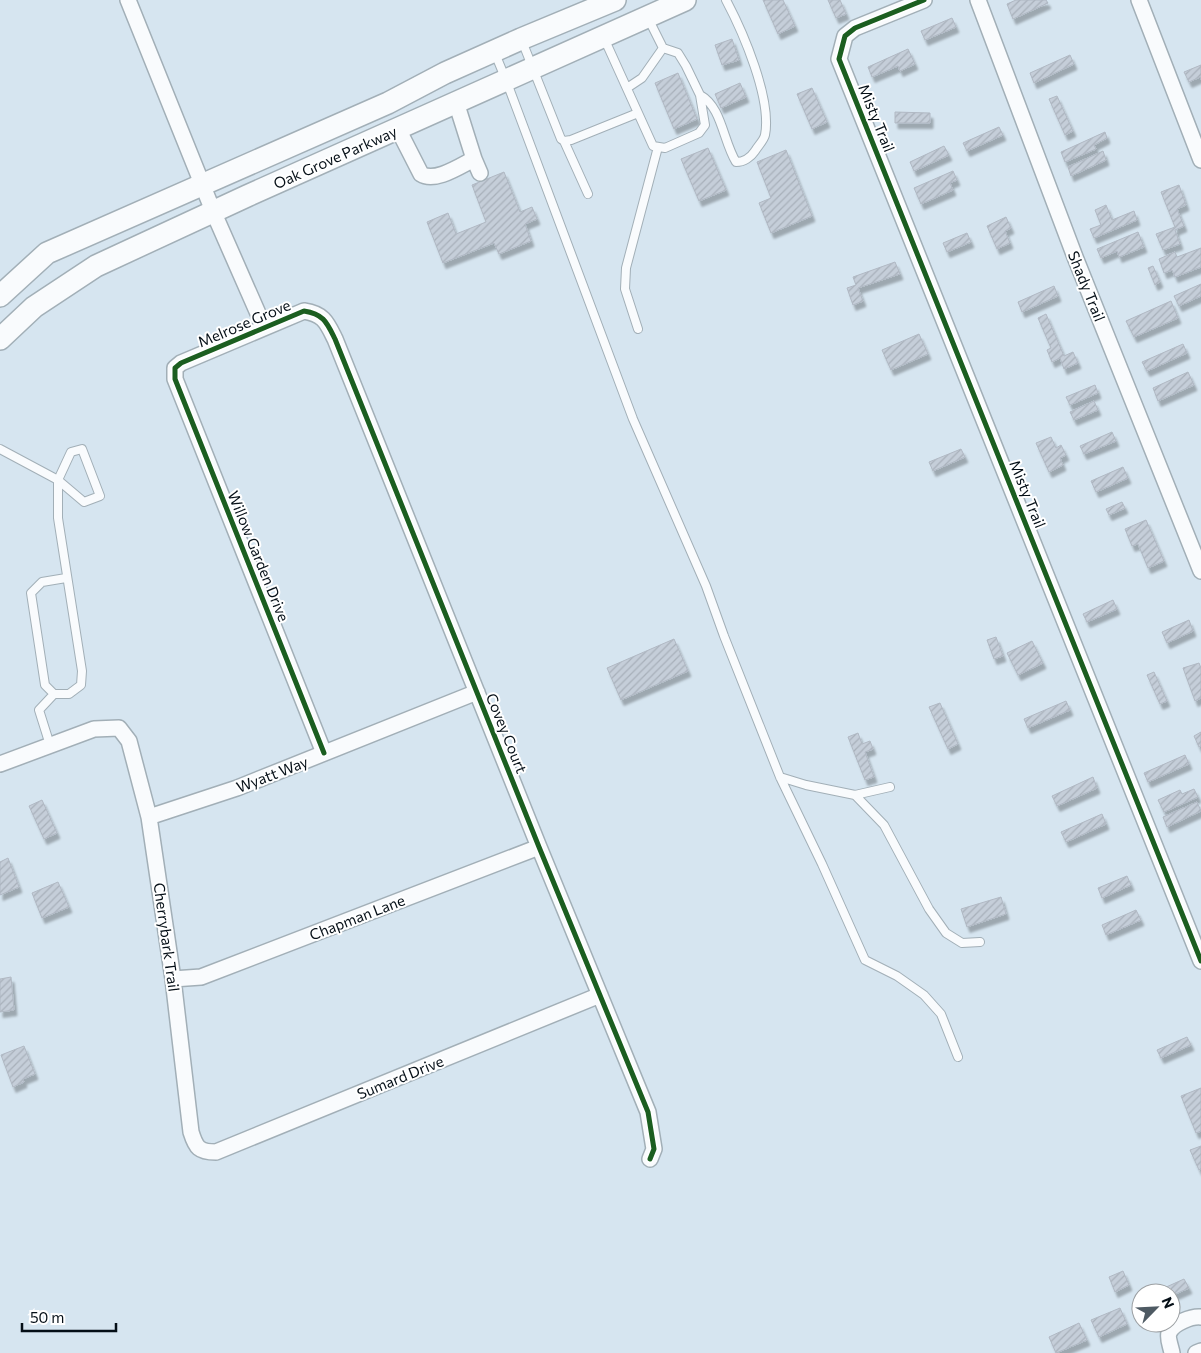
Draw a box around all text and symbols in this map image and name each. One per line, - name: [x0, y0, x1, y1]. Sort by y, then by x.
- street label: Misty Trail: [855, 81, 899, 155]
- street label: Oak Grove Parkway: [270, 122, 400, 192]
- street label: Shady Trail: [1065, 248, 1109, 324]
- street label: Melrose Grove: [195, 295, 293, 351]
- street label: Misty Trail: [1006, 457, 1050, 531]
- street label: Willow Garden Drive: [225, 488, 293, 624]
- street label: Covey Court: [483, 690, 531, 776]
- street label: Wyatt Way: [234, 752, 311, 796]
- street label: Cherrybark Trail: [150, 881, 184, 993]
- street label: Chapman Lane: [307, 890, 407, 943]
- street label: Sumard Drive: [354, 1051, 446, 1103]
- north arrow: [1131, 1283, 1181, 1333]
- text: N: [1158, 1294, 1178, 1311]
- scale bar: [22, 1300, 116, 1332]
- text: 50 m: [30, 1308, 64, 1326]

